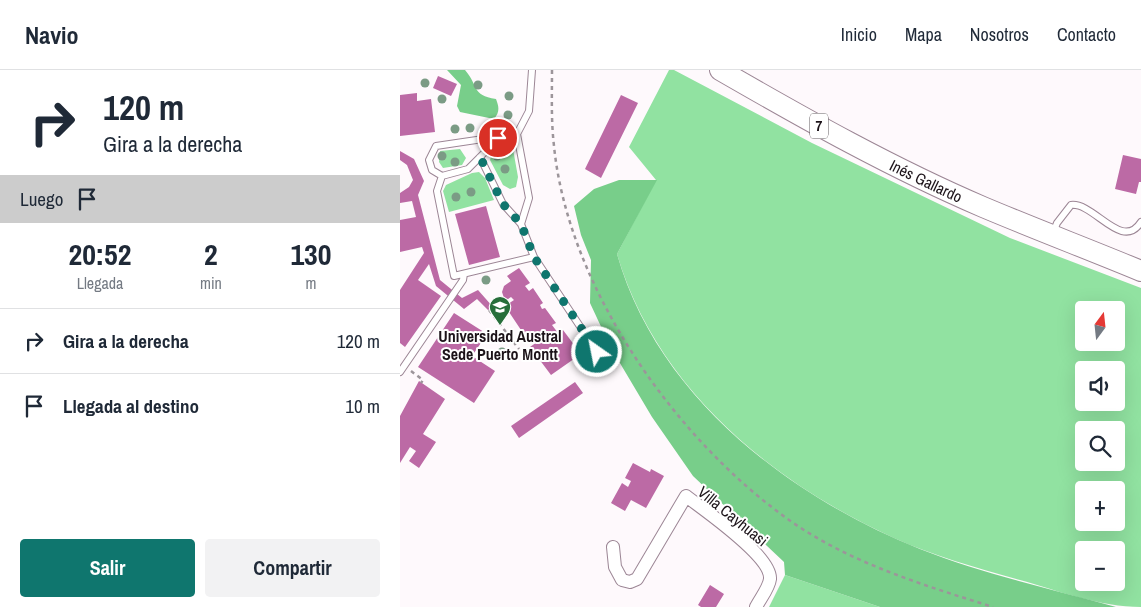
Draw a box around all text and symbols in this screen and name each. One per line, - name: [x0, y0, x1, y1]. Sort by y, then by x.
- text: Navio: [25, 19, 79, 51]
- text: Inicio: [841, 22, 877, 47]
- text: Mapa: [905, 22, 942, 47]
- text: Nosotros: [970, 22, 1029, 47]
- text: Contacto: [1057, 22, 1116, 47]
- text: 120 m: [103, 84, 184, 131]
- icon: right: [20, 90, 85, 155]
- road number: 7: [810, 114, 828, 138]
- pin: [477, 117, 519, 159]
- icon: arrive: [484, 124, 512, 152]
- text: Gira a la derecha: [103, 129, 242, 159]
- street label: Inés Gallardo: [886, 154, 966, 208]
- icon: arrive: [73, 185, 101, 213]
- text: Luego: [20, 186, 63, 212]
- text: 20:52: [69, 234, 131, 274]
- text: 2: [204, 234, 218, 274]
- text: 130: [290, 234, 331, 274]
- text: Llegada: [77, 272, 123, 294]
- text: min: [200, 272, 222, 294]
- text: m: [305, 272, 316, 294]
- school or university icon: Universidad Austral Sede Puerto Montt: [488, 295, 512, 326]
- north arrow: [1075, 301, 1125, 351]
- map controls: [1075, 301, 1125, 591]
- place label: Universidad Austral Sede Puerto Montt: [438, 325, 562, 365]
- position arrow: [570, 325, 622, 377]
- icon: right: [20, 327, 48, 355]
- text: Gira a la derecha: [63, 328, 189, 354]
- text: 120 m: [337, 328, 380, 354]
- button: sound: [1075, 361, 1125, 411]
- icon: arrive: [20, 392, 48, 420]
- text: Llegada al destino: [63, 393, 199, 419]
- text: 10 m: [345, 393, 380, 419]
- button: search: [1075, 421, 1125, 471]
- street label: Villa Cayhuasi: [693, 481, 773, 551]
- button: +: [1075, 481, 1125, 531]
- button: Salir: [20, 539, 195, 597]
- button: Compartir: [205, 539, 380, 597]
- button: −: [1075, 541, 1125, 591]

